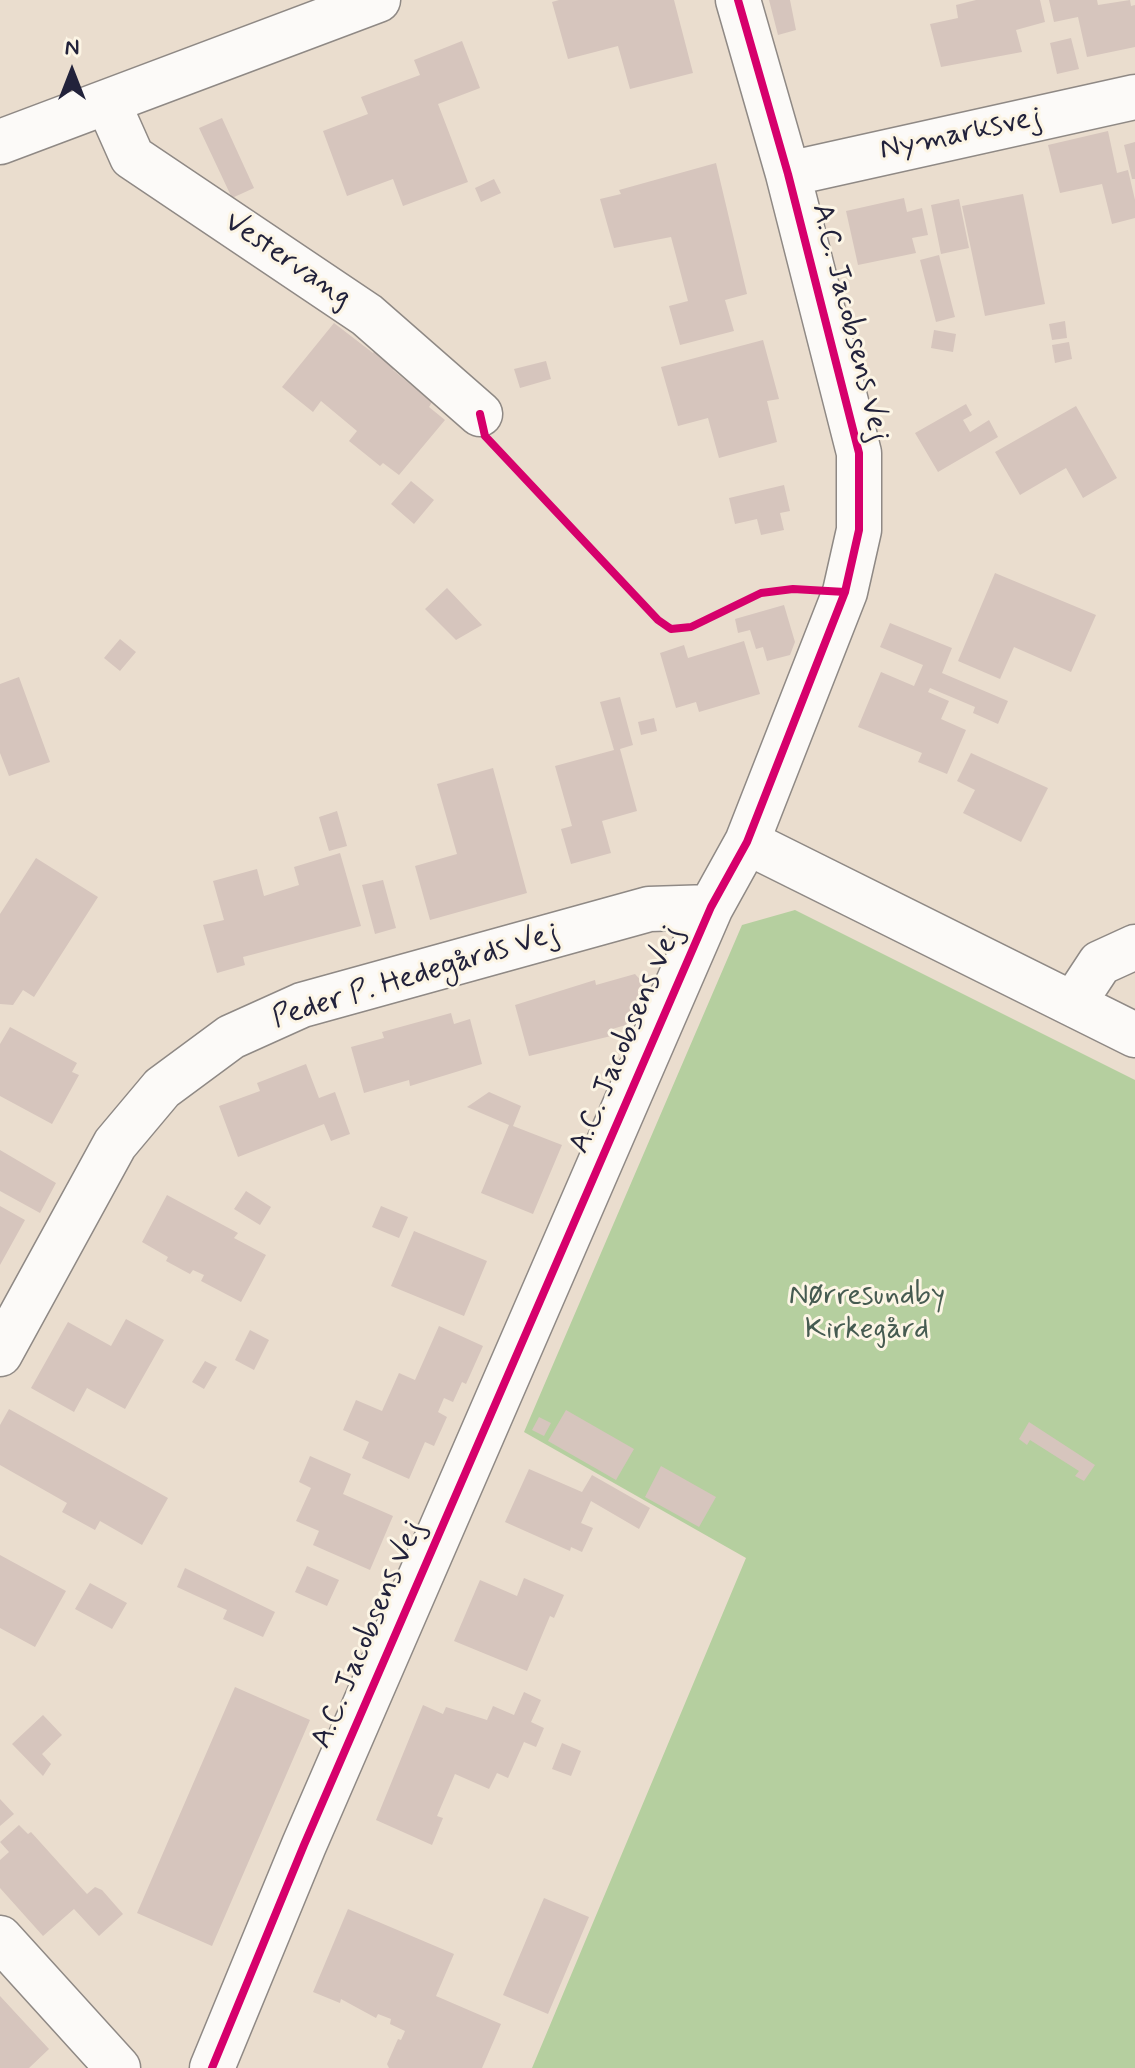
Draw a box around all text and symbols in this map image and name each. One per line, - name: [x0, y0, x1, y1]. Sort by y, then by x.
- north arrow: [32, 32, 112, 112]
- text: N: [65, 34, 79, 62]
- street label: Nymarksvej: [877, 100, 1045, 170]
- street label: A.C. Jacobsens Vej: [802, 200, 896, 446]
- street label: Vestervang: [216, 205, 358, 317]
- street label: Peder P. Hedegårds Vej: [268, 916, 564, 1038]
- street label: A.C. Jacobsens Vej: [563, 921, 691, 1159]
- park label: Nørresundby Kirkegård: [789, 1279, 945, 1350]
- street label: A.C. Jacobsens Vej: [305, 1516, 433, 1754]

